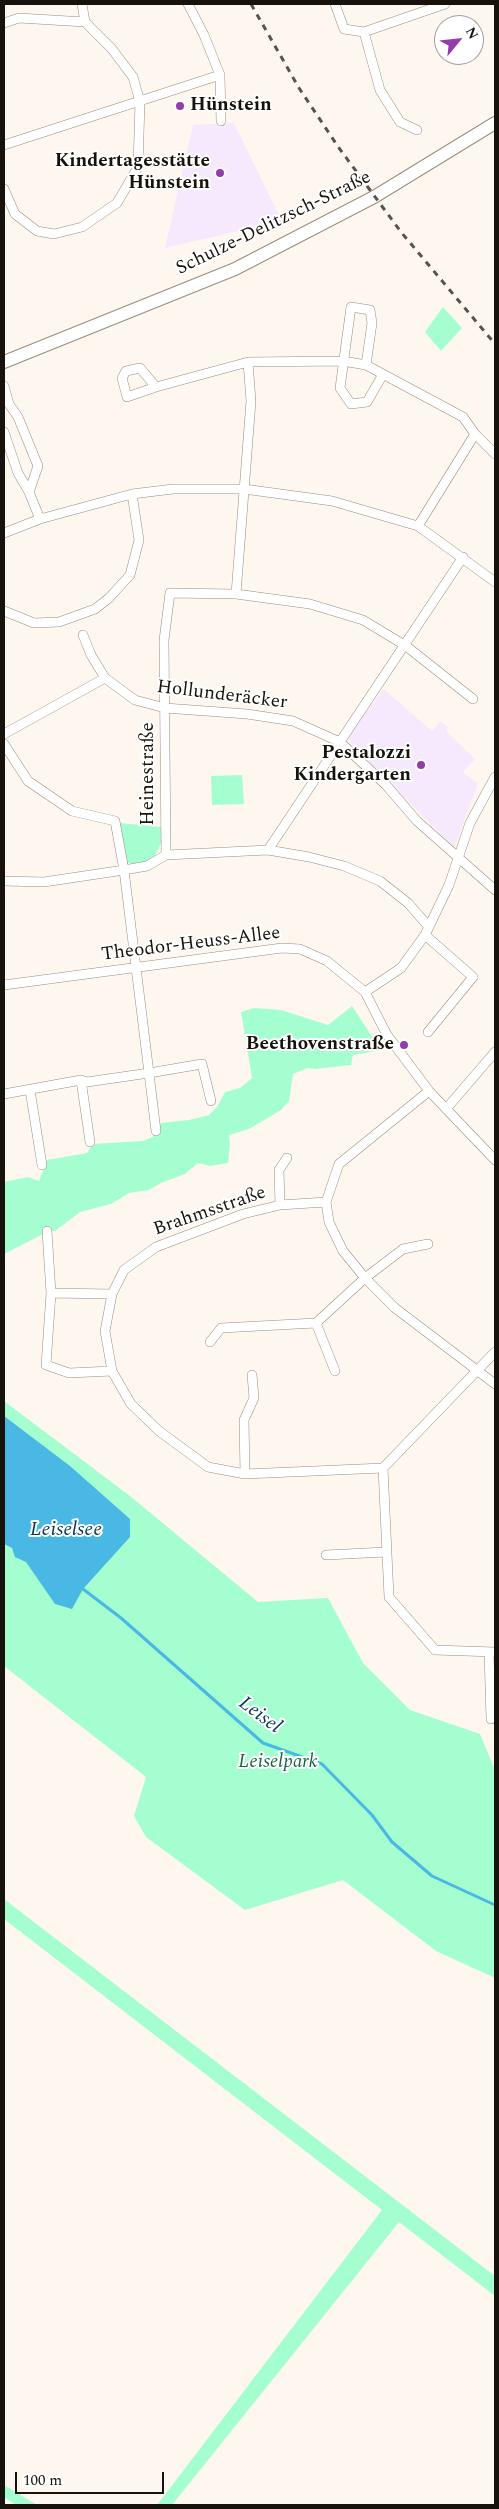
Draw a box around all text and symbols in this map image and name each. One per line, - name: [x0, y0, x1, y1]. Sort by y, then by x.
- north arrow: [434, 15, 484, 65]
- text: N: [460, 23, 484, 43]
- place label: Hünstein: [190, 95, 272, 117]
- marker: Hünstein: [174, 100, 186, 112]
- place label: Kindertagesstätte Hünstein: [55, 151, 210, 195]
- street label: Schulze-Delitzsch-Straße: [173, 167, 375, 281]
- marker: Kindertagesstätte Hünstein: [214, 167, 226, 179]
- street label: Hollunderäcker: [155, 677, 289, 715]
- street label: Heinestraße: [138, 722, 160, 826]
- place label: Pestalozzi Kindergarten: [293, 743, 411, 787]
- marker: Pestalozzi Kindergarten: [415, 759, 427, 771]
- street label: Theodor-Heuss-Allee: [100, 923, 282, 967]
- place label: Beethovenstraße: [246, 1034, 394, 1056]
- marker: Beethovenstraße: [398, 1039, 410, 1051]
- street label: Brahmsstraße: [151, 1182, 269, 1242]
- water label: Leiselsee: [30, 1519, 102, 1543]
- water label: Leisel: [233, 1692, 285, 1740]
- park label: Leiselpark: [238, 1752, 318, 1774]
- scale bar: [18, 2462, 166, 2494]
- text: 100 m: [23, 2469, 62, 2492]

